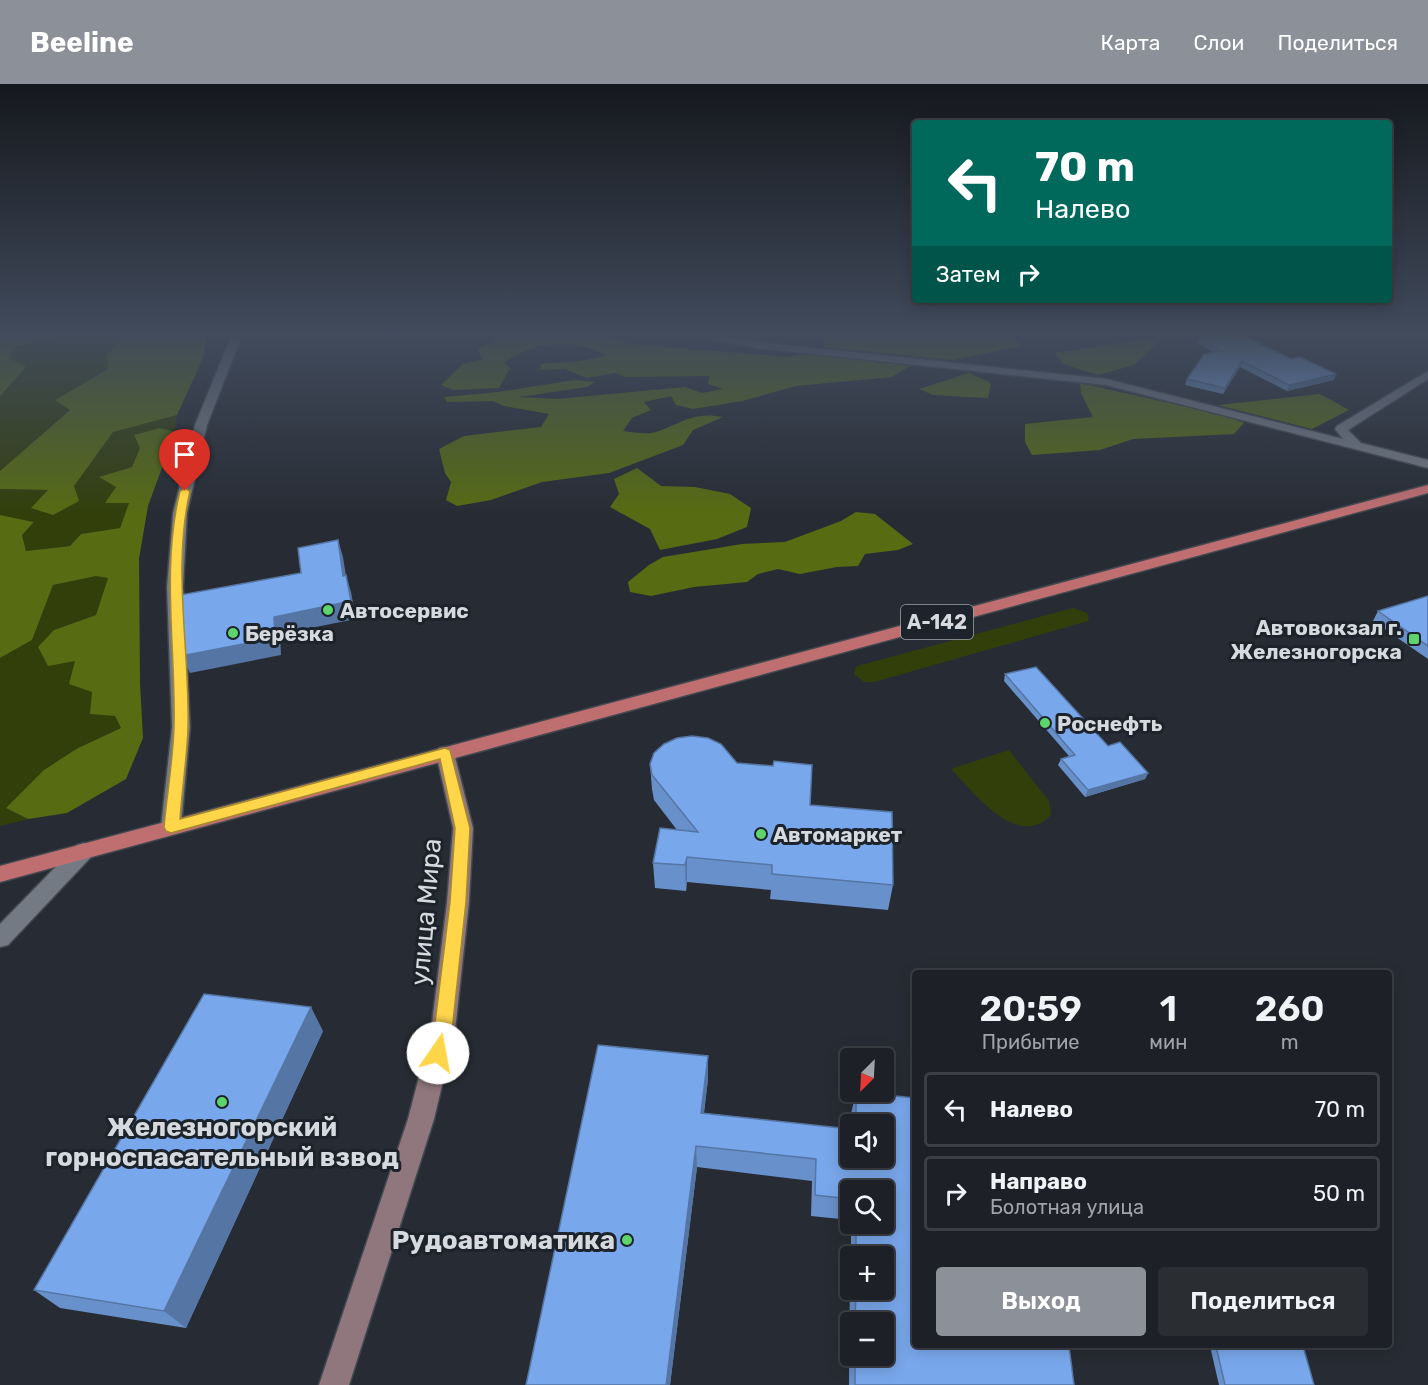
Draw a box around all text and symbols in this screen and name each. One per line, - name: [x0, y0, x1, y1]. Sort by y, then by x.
- text: Beeline: [30, 26, 134, 59]
- text: Карта: [1100, 30, 1160, 55]
- text: Слои: [1193, 30, 1244, 55]
- text: Поделиться: [1277, 30, 1398, 55]
- text: 70 m: [1035, 142, 1135, 192]
- icon: left: [936, 144, 1014, 222]
- text: Налево: [1035, 193, 1131, 225]
- icon: right: [1012, 258, 1045, 291]
- text: Затем: [936, 261, 1000, 288]
- pin: [159, 429, 210, 491]
- icon: arrive: [168, 438, 201, 471]
- place label: Автосервис: [340, 598, 469, 623]
- marker: Автосервис: [321, 603, 335, 617]
- road number: А-142: [901, 605, 973, 639]
- place label: Автовокзал г. Железногорска: [1231, 615, 1402, 664]
- place label: Берёзка: [245, 621, 334, 646]
- marker: Берёзка: [226, 626, 240, 640]
- marker: Автовокзал г. Железногорска: [1407, 632, 1421, 646]
- place label: Роснефть: [1057, 711, 1163, 736]
- marker: Роснефть: [1038, 716, 1052, 730]
- place label: Автомаркет: [773, 822, 903, 847]
- marker: Автомаркет: [754, 827, 768, 841]
- street label: улица Мира: [404, 837, 448, 987]
- text: 20:59: [979, 987, 1082, 1030]
- text: 1: [1160, 987, 1177, 1030]
- text: 260: [1255, 987, 1325, 1030]
- position arrow: [406, 1021, 470, 1085]
- text: Прибытие: [982, 1030, 1080, 1054]
- text: мин: [1149, 1030, 1187, 1054]
- text: m: [1281, 1030, 1299, 1054]
- north arrow: [840, 1048, 894, 1102]
- map controls: [840, 1048, 894, 1366]
- icon: left: [939, 1093, 972, 1126]
- marker: Железногорский горноспасательный взвод: [215, 1095, 229, 1109]
- text: Налево: [990, 1096, 1073, 1123]
- text: 70 m: [1315, 1096, 1365, 1123]
- place label: Железногорский горноспасательный взвод: [45, 1112, 399, 1173]
- button: sound: [840, 1114, 894, 1168]
- text: Направо: [990, 1168, 1087, 1195]
- icon: right: [939, 1177, 972, 1210]
- button: search: [840, 1180, 894, 1234]
- text: 50 m: [1313, 1180, 1365, 1207]
- text: Болотная улица: [990, 1195, 1144, 1219]
- place label: Рудоавтоматика: [392, 1225, 615, 1256]
- marker: Рудоавтоматика: [620, 1233, 634, 1247]
- button: +: [840, 1246, 894, 1300]
- button: Выход: [936, 1267, 1146, 1336]
- button: Поделиться: [1158, 1267, 1368, 1336]
- button: −: [840, 1312, 894, 1366]

